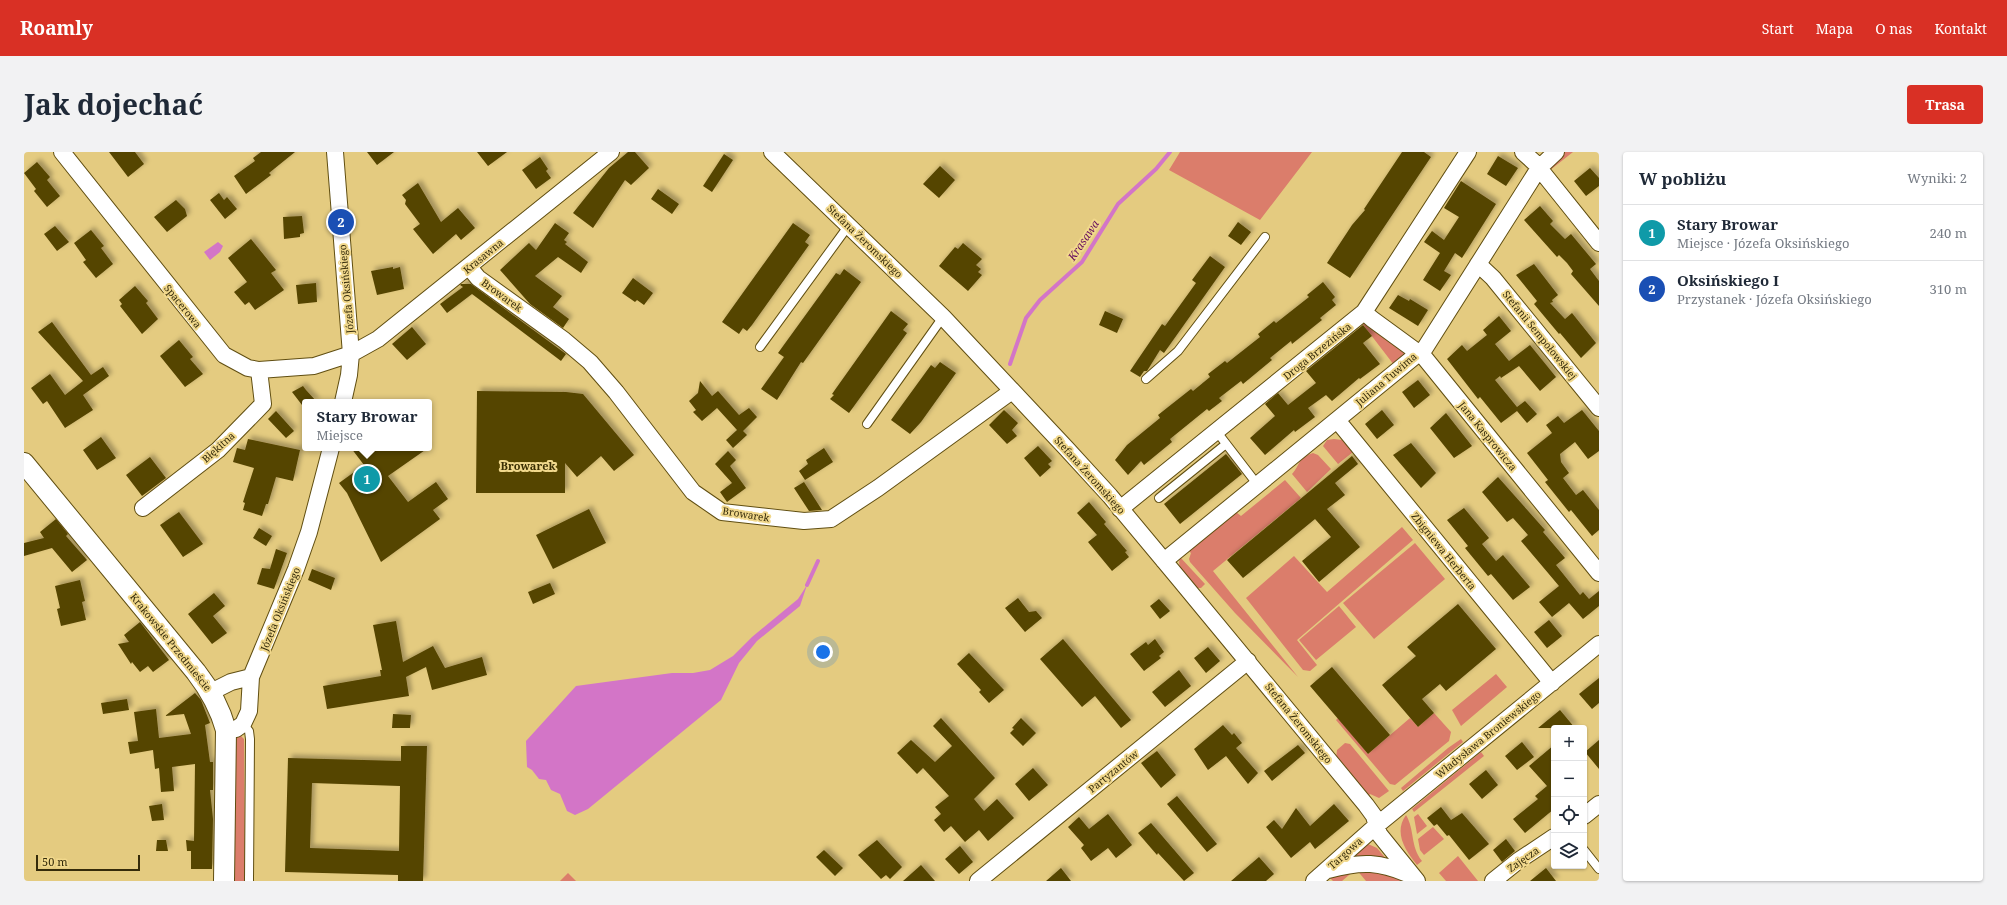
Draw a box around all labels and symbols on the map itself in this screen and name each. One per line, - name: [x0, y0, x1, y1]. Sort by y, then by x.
- street label: Stefana Żeromskiego: [824, 201, 906, 281]
- pin: 2: [328, 207, 354, 237]
- water label: Krasawa: [1063, 216, 1102, 264]
- street label: Krasawna: [460, 235, 506, 277]
- street label: Józefa Oksińskiego: [335, 244, 357, 335]
- street label: Browarek: [479, 275, 525, 315]
- street label: Spacerowa: [161, 281, 205, 331]
- street label: Stefanii Sempołowskiej: [1500, 288, 1580, 382]
- street label: Droga Brzezińska: [1280, 319, 1354, 383]
- street label: Juliana Tuwima: [1352, 349, 1420, 409]
- street label: Jana Kasprowicza: [1455, 398, 1520, 474]
- street label: Błękitna: [199, 428, 238, 466]
- street label: Stefana Żeromskiego: [1051, 433, 1129, 517]
- district label: Browarek: [501, 458, 555, 473]
- pin: 1: [354, 464, 380, 494]
- street label: Browarek: [722, 503, 771, 525]
- street label: Zbigniewa Herberta: [1408, 509, 1480, 593]
- street label: Józefa Oksińskiego: [256, 565, 303, 654]
- street label: Krakowskie Przedmieście: [127, 590, 215, 694]
- your location: [813, 642, 833, 662]
- street label: Stefana Żeromskiego: [1262, 680, 1336, 766]
- street label: Władysława Broniewskiego: [1432, 687, 1544, 781]
- street label: Partyzantów: [1085, 746, 1141, 796]
- street label: Targowa: [1325, 834, 1365, 872]
- street label: Zajęcza: [1504, 843, 1542, 875]
- scale bar: [36, 853, 140, 872]

